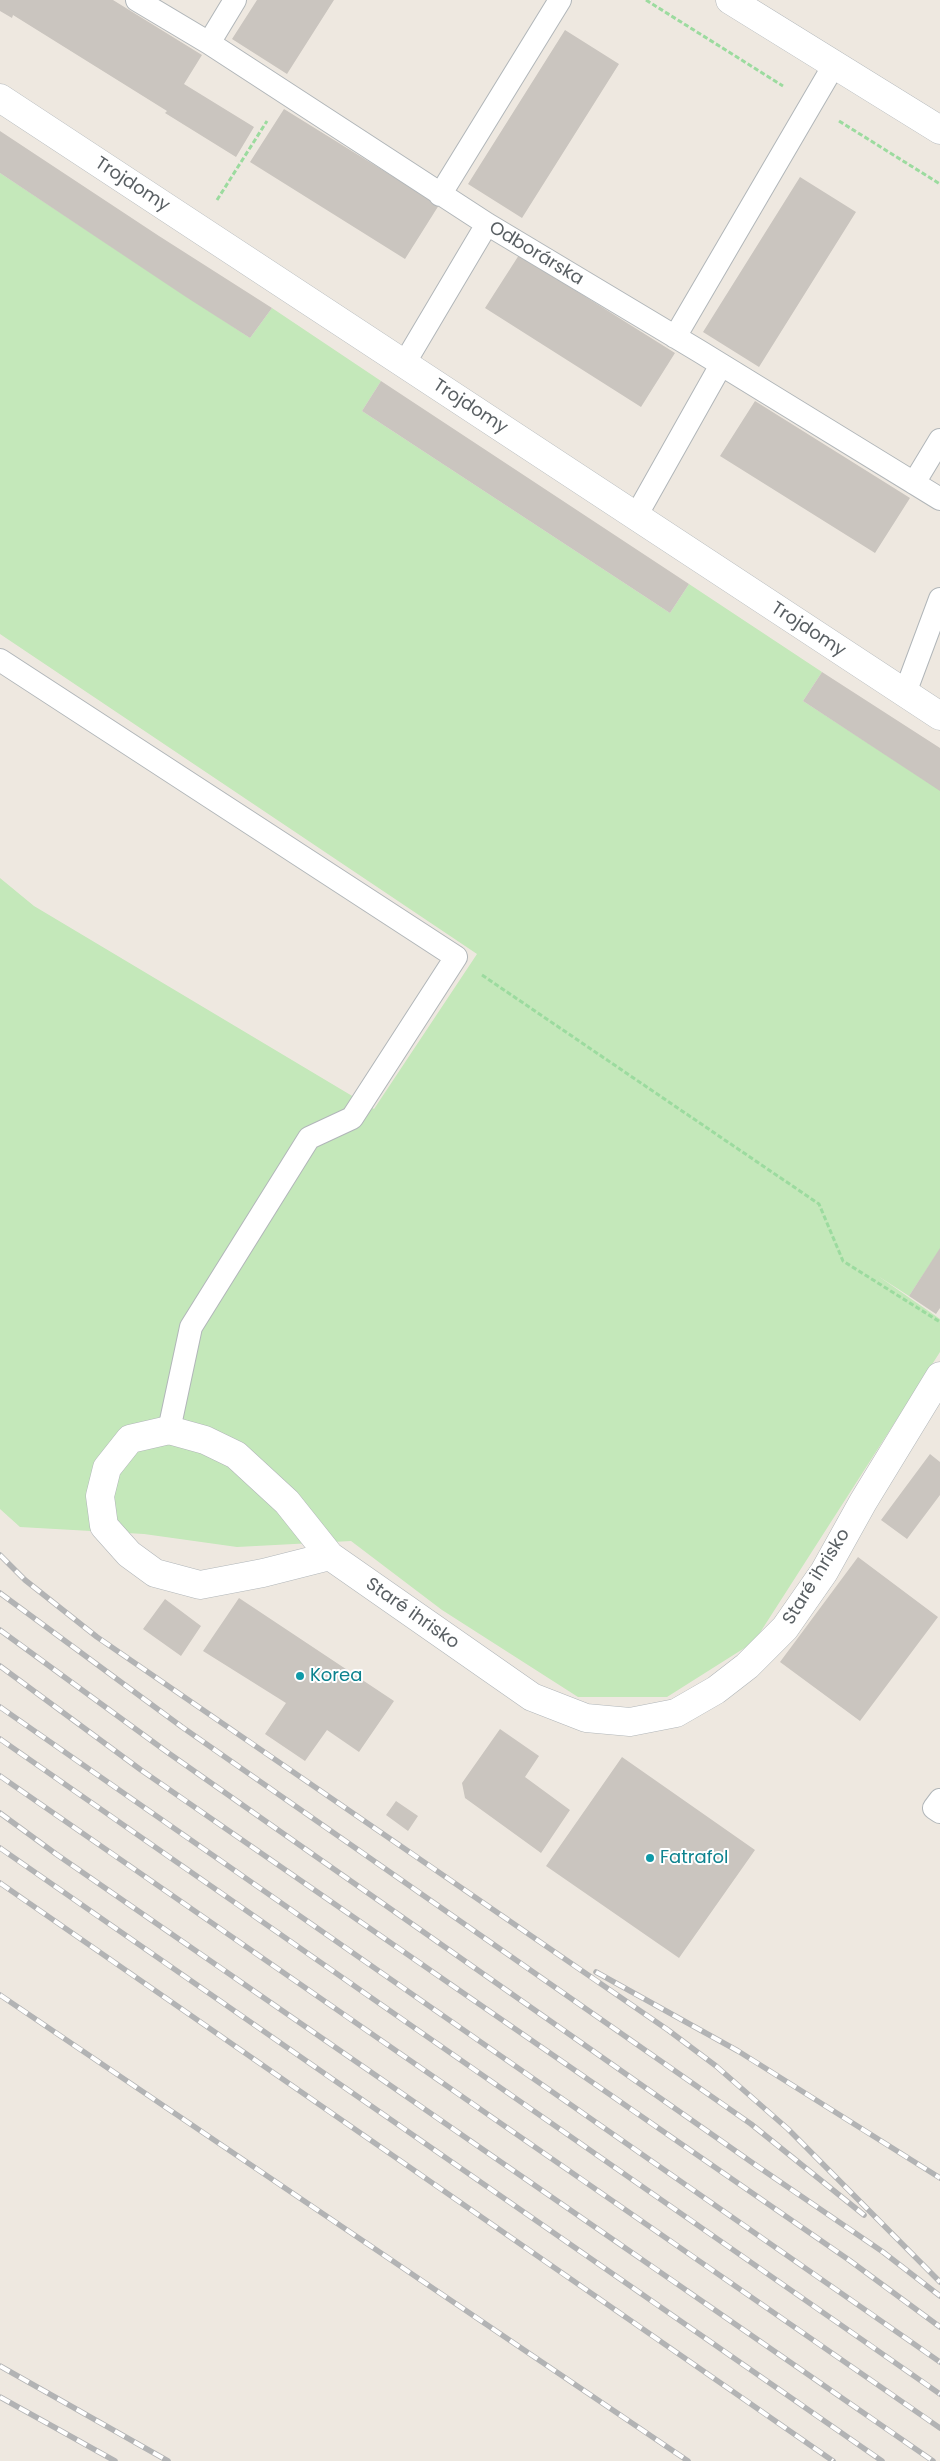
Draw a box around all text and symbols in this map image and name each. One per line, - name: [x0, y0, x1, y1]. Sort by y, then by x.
- street label: Trojdomy: [91, 153, 173, 217]
- street label: Odborárska: [485, 217, 587, 291]
- street label: Trojdomy: [429, 375, 511, 439]
- street label: Trojdomy: [767, 598, 849, 662]
- street label: Staré ihrisko: [779, 1525, 855, 1629]
- street label: Staré ihrisko: [361, 1574, 463, 1654]
- place label: Korea: [310, 1665, 362, 1687]
- marker: Korea: [294, 1670, 306, 1682]
- place label: Fatrafol: [660, 1847, 729, 1869]
- marker: Fatrafol: [644, 1852, 656, 1864]

